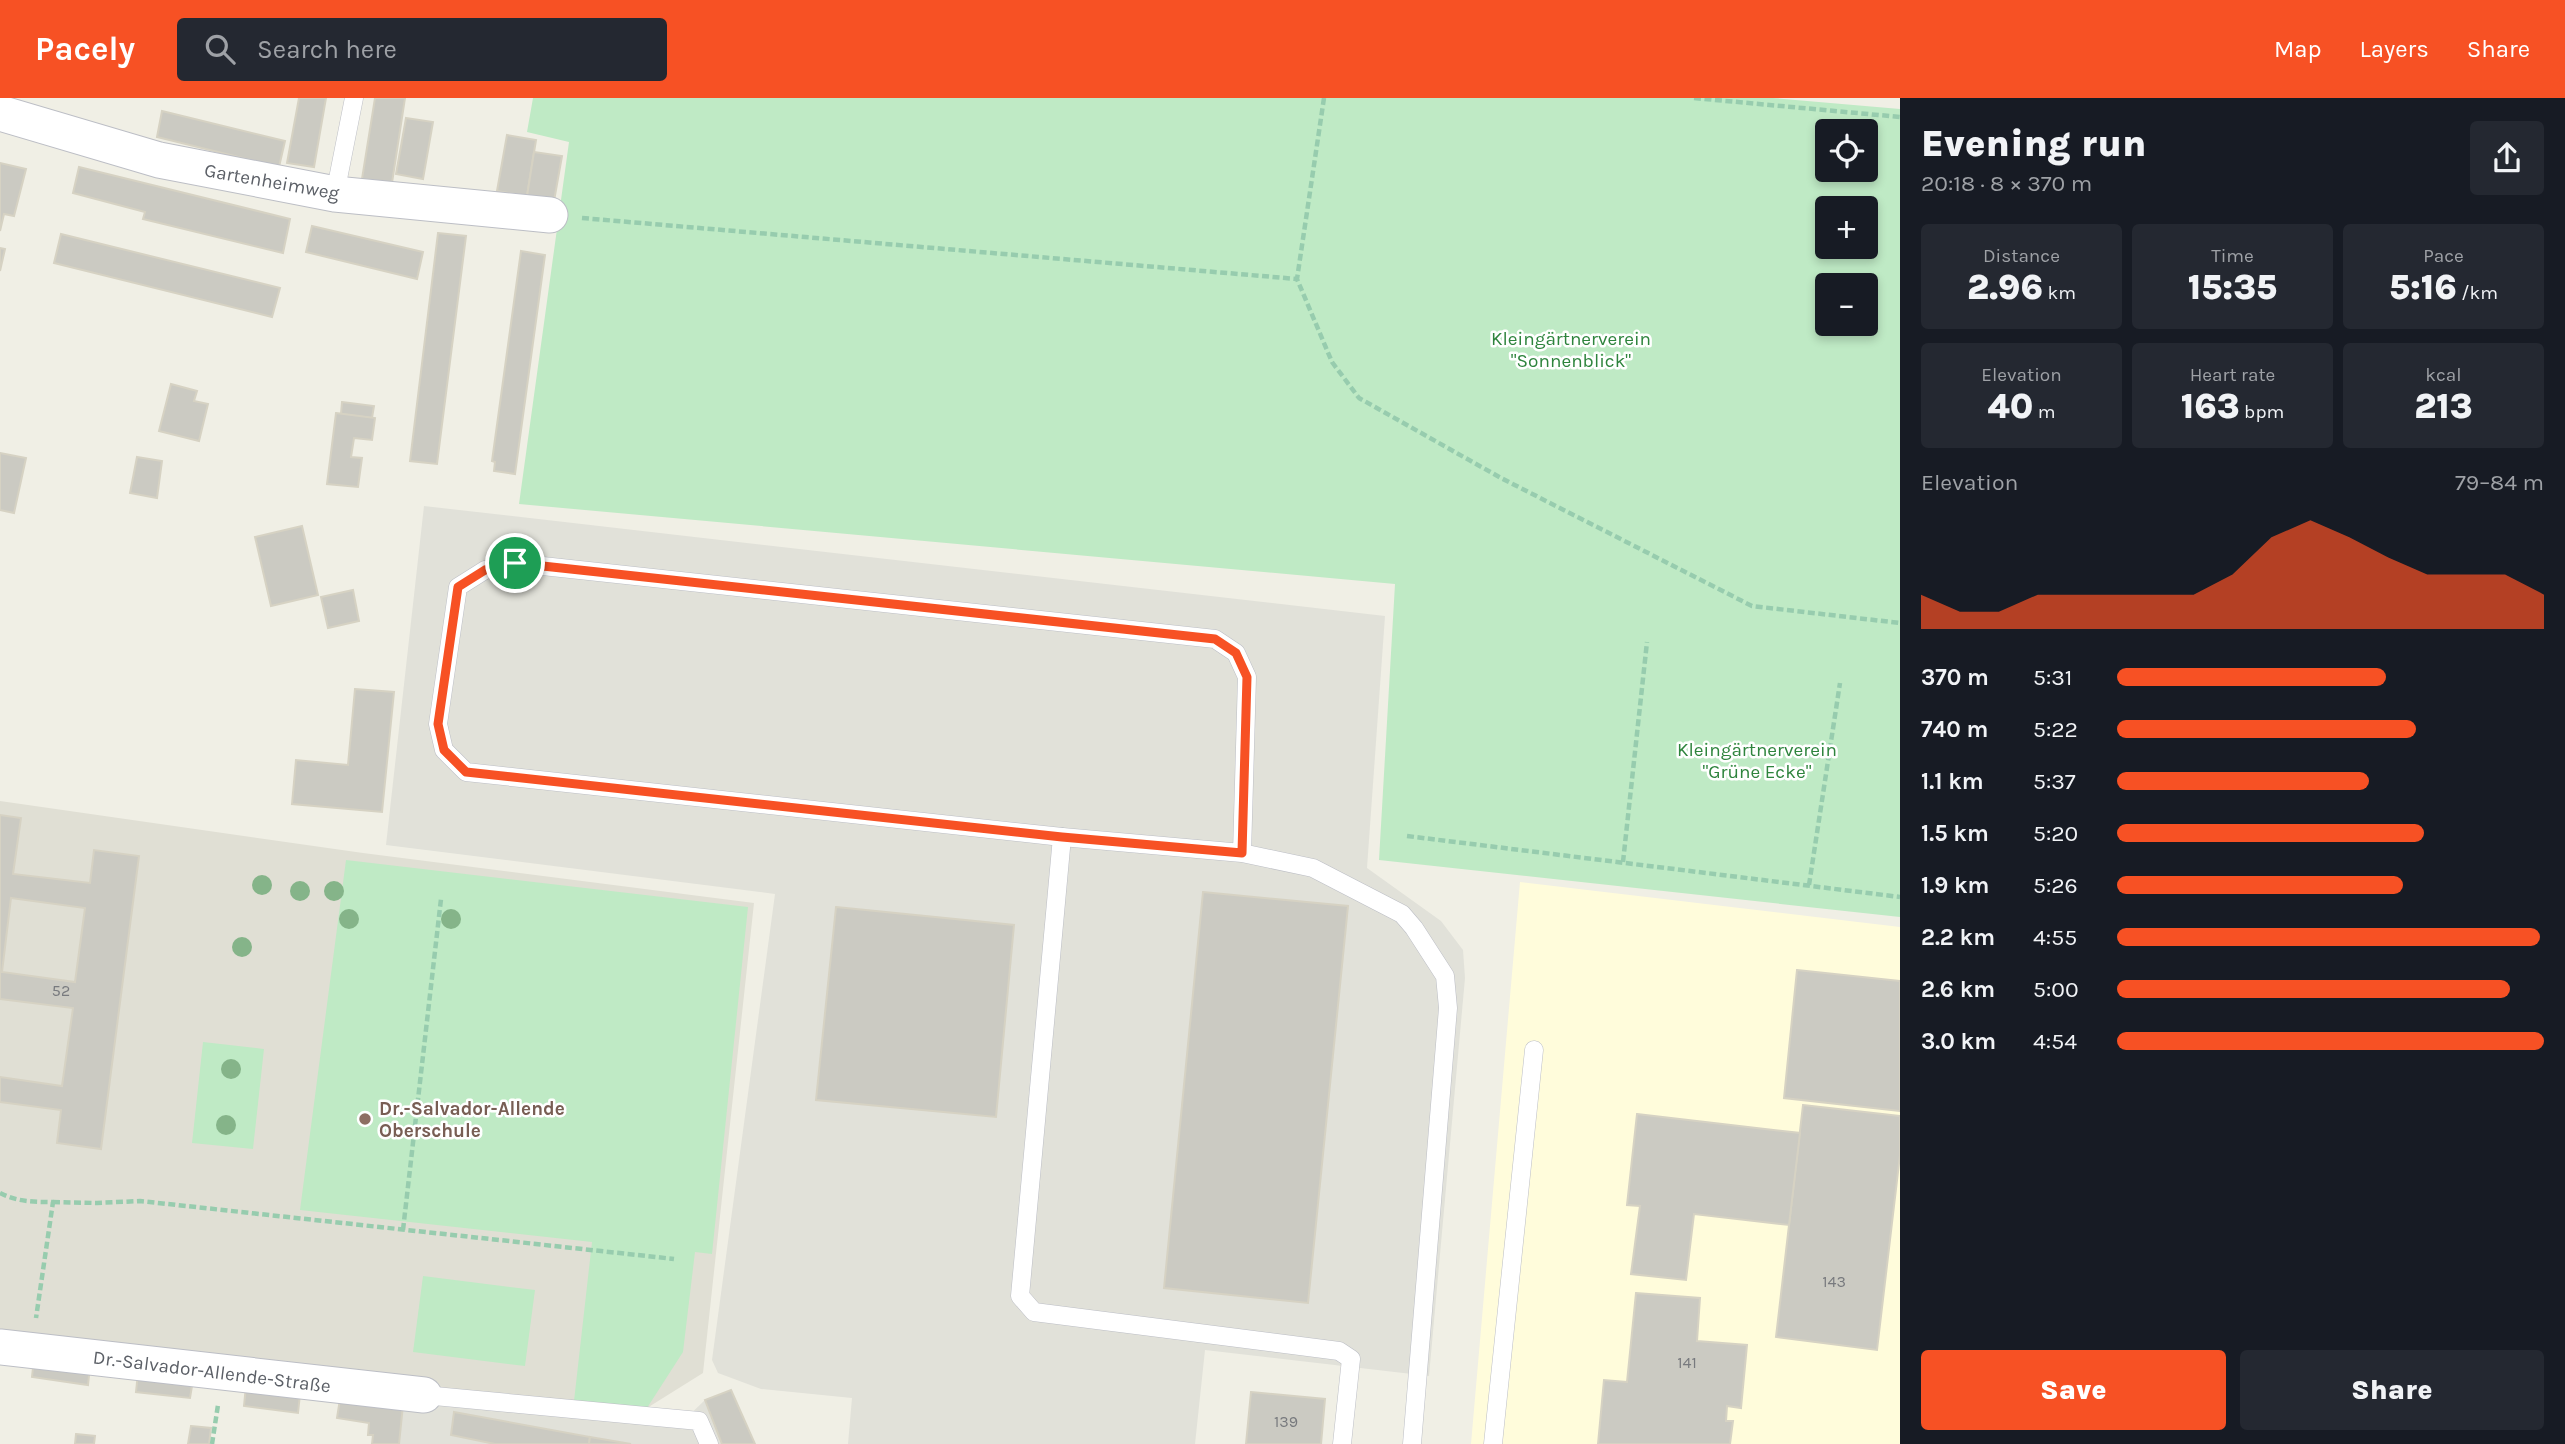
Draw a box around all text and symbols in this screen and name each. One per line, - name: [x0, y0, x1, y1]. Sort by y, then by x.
- search box: [177, 18, 667, 81]
- text: Pacely: [35, 30, 135, 68]
- icon: search: [201, 30, 239, 68]
- text: Search here: [257, 34, 397, 65]
- text: Map: [2274, 35, 2322, 63]
- text: Layers: [2360, 35, 2429, 63]
- text: Share: [2467, 35, 2530, 63]
- map controls: [1815, 119, 1878, 336]
- button: locate: [1815, 119, 1878, 182]
- text: Evening run: [1921, 121, 2146, 166]
- button: share: [2470, 121, 2544, 195]
- street label: Gartenheimweg: [203, 159, 341, 205]
- text: 20:18 · 8 × 370 m: [1921, 170, 2092, 197]
- button: +: [1815, 196, 1878, 259]
- text: Distance: [1983, 245, 2060, 267]
- text: Time: [2211, 245, 2254, 267]
- text: Pace: [2423, 245, 2464, 267]
- text: 2.96: [1967, 267, 2043, 308]
- text: 15:35: [2188, 267, 2277, 308]
- text: 5:16: [2389, 267, 2457, 308]
- button: −: [1815, 273, 1878, 336]
- text: km: [2043, 282, 2076, 304]
- text: /km: [2457, 282, 2498, 304]
- park label: Kleingärtnerverein "Sonnenblick": [1491, 328, 1651, 372]
- text: Elevation: [1981, 364, 2062, 386]
- text: Heart rate: [2190, 364, 2275, 386]
- text: kcal: [2425, 364, 2462, 386]
- text: 40: [1987, 386, 2033, 427]
- text: 163: [2181, 386, 2240, 427]
- text: 213: [2414, 386, 2473, 427]
- text: m: [2033, 401, 2056, 423]
- text: bpm: [2240, 401, 2284, 423]
- text: Elevation: [1921, 469, 2018, 496]
- text: 79–84 m: [2455, 469, 2544, 496]
- pin: [485, 533, 545, 593]
- icon: arrive: [496, 544, 534, 582]
- text: 370 m: [1921, 664, 1989, 691]
- text: 5:31: [2033, 664, 2072, 691]
- text: 740 m: [1921, 716, 1988, 743]
- text: 5:22: [2033, 716, 2078, 743]
- park label: Kleingärtnerverein "Grüne Ecke": [1677, 739, 1837, 783]
- text: 1.1 km: [1921, 768, 1984, 795]
- text: 5:37: [2033, 768, 2076, 795]
- text: 1.5 km: [1921, 820, 1989, 847]
- text: 5:20: [2033, 820, 2078, 847]
- text: 1.9 km: [1921, 872, 1989, 899]
- text: 5:26: [2033, 872, 2078, 899]
- text: 2.2 km: [1921, 924, 1995, 951]
- text: 4:55: [2033, 924, 2077, 951]
- text: 2.6 km: [1921, 976, 1995, 1003]
- text: 5:00: [2033, 976, 2079, 1003]
- house number: 52: [52, 981, 70, 1000]
- text: 3.0 km: [1921, 1028, 1996, 1055]
- text: 4:54: [2033, 1028, 2077, 1055]
- place label: Dr.-Salvador-Allende Oberschule: [379, 1098, 565, 1142]
- marker: Dr.-Salvador-Allende Oberschule: [357, 1111, 373, 1127]
- house number: 143: [1822, 1272, 1846, 1291]
- street label: Dr.-Salvador-Allende-Straße: [92, 1346, 332, 1398]
- button: Save: [1921, 1350, 2226, 1430]
- button: Share: [2240, 1350, 2544, 1430]
- house number: 141: [1677, 1353, 1697, 1372]
- house number: 139: [1274, 1412, 1298, 1431]

